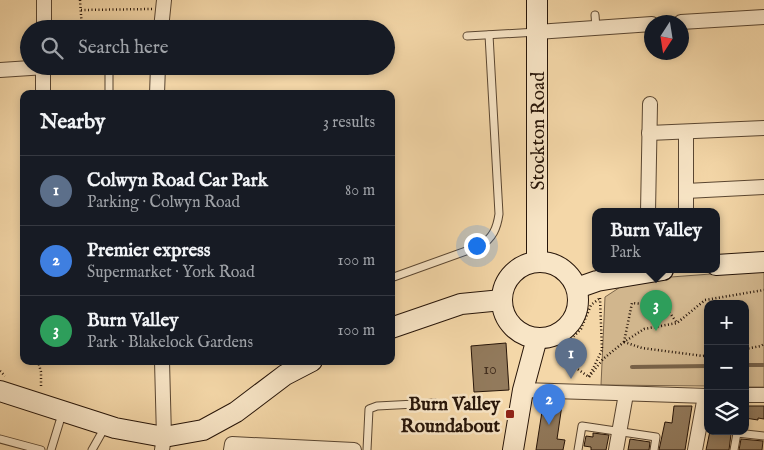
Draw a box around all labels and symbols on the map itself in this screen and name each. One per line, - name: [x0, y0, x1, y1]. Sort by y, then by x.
- north arrow: [644, 15, 689, 60]
- street label: Stockton Road: [527, 71, 551, 190]
- your location: [464, 233, 490, 259]
- pin: 3: [640, 290, 672, 331]
- pin: 1: [555, 338, 587, 379]
- house number: 10: [483, 360, 497, 380]
- pin: 2: [533, 384, 565, 425]
- place label: Burn Valley Roundabout: [400, 393, 501, 439]
- marker: Burn Valley Roundabout: [504, 408, 516, 420]

